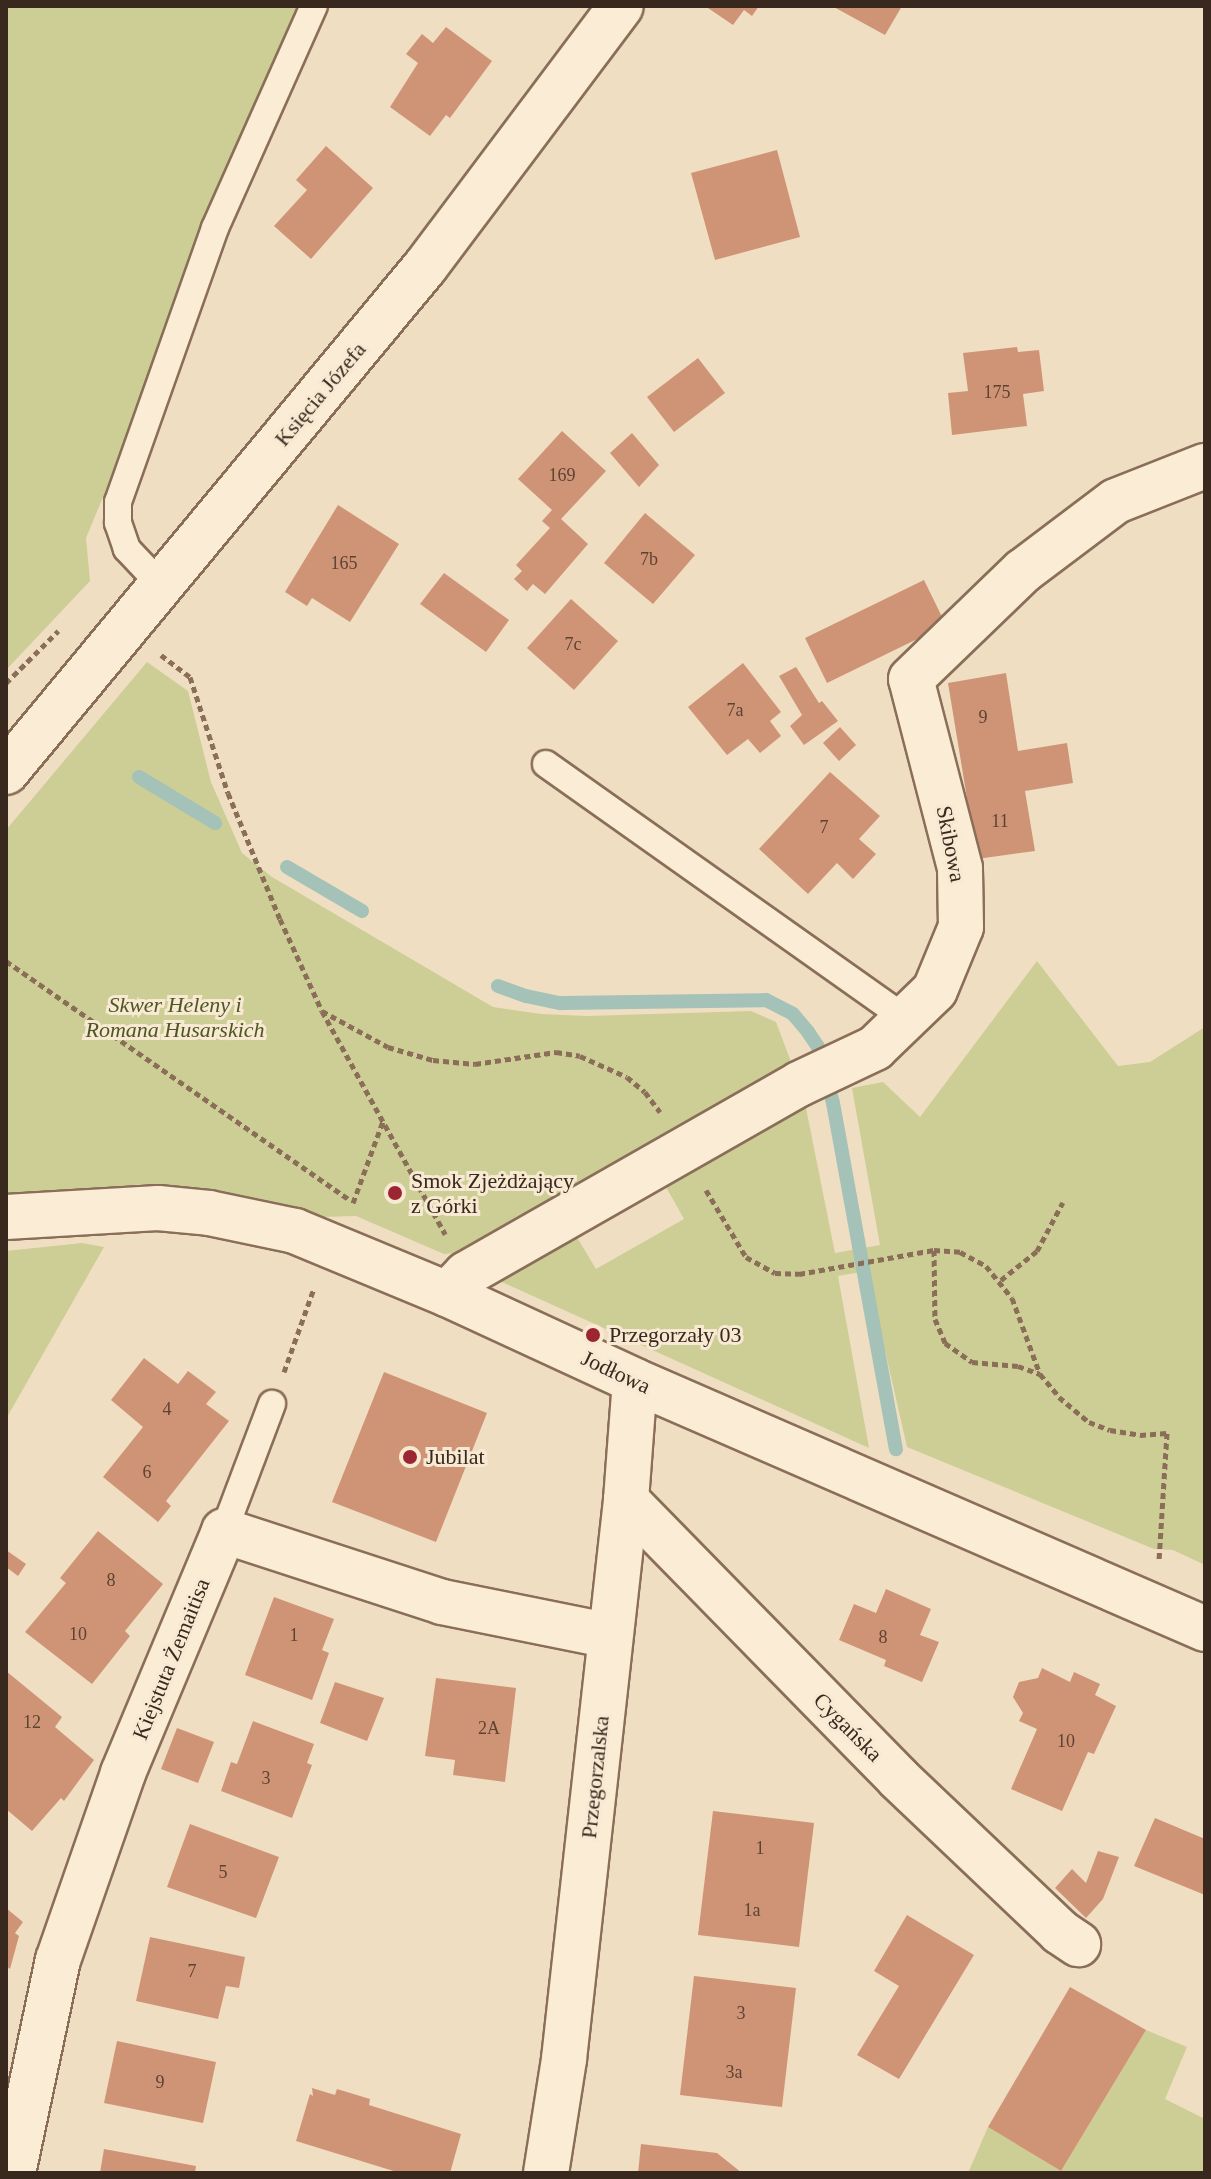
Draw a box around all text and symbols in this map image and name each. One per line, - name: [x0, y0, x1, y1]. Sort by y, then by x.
- street label: Księcia Józefa: [269, 337, 371, 451]
- house number: 175: [984, 381, 1010, 403]
- house number: 169: [548, 464, 576, 486]
- house number: 7b: [640, 548, 658, 570]
- house number: 165: [330, 552, 358, 574]
- house number: 7c: [565, 633, 581, 655]
- house number: 7a: [727, 699, 743, 721]
- house number: 9: [978, 706, 988, 728]
- street label: Skibowa: [931, 804, 971, 884]
- house number: 11: [991, 810, 1009, 832]
- house number: 7: [820, 816, 828, 838]
- park label: Skwer Heleny i Romana Husarskich: [85, 991, 265, 1042]
- place label: Smok Zjeżdżający z Górki: [411, 1167, 574, 1218]
- marker: Smok Zjeżdżający z Górki: [386, 1184, 404, 1202]
- place label: Przegorzały 03: [609, 1322, 742, 1348]
- marker: Przegorzały 03: [584, 1326, 602, 1344]
- street label: Jodłowa: [577, 1345, 655, 1399]
- house number: 4: [162, 1398, 172, 1420]
- place label: Jubilat: [426, 1444, 485, 1470]
- marker: Jubilat: [401, 1448, 419, 1466]
- house number: 6: [142, 1461, 152, 1483]
- house number: 8: [106, 1569, 116, 1591]
- street label: Kiejstuta Żemaitisa: [127, 1574, 215, 1744]
- house number: 10: [69, 1623, 87, 1645]
- house number: 1: [290, 1624, 298, 1646]
- house number: 8: [878, 1626, 888, 1648]
- street label: Cygańska: [808, 1687, 888, 1767]
- house number: 12: [23, 1711, 41, 1733]
- street label: Przegorzalska: [575, 1714, 615, 1840]
- house number: 2A: [478, 1717, 500, 1739]
- house number: 10: [1057, 1730, 1075, 1752]
- house number: 3: [262, 1767, 270, 1789]
- house number: 1: [756, 1837, 764, 1859]
- house number: 5: [218, 1861, 228, 1883]
- house number: 1a: [744, 1899, 760, 1921]
- house number: 7: [188, 1960, 196, 1982]
- house number: 3: [736, 2002, 746, 2024]
- house number: 3a: [726, 2061, 742, 2083]
- house number: 9: [156, 2071, 164, 2093]

